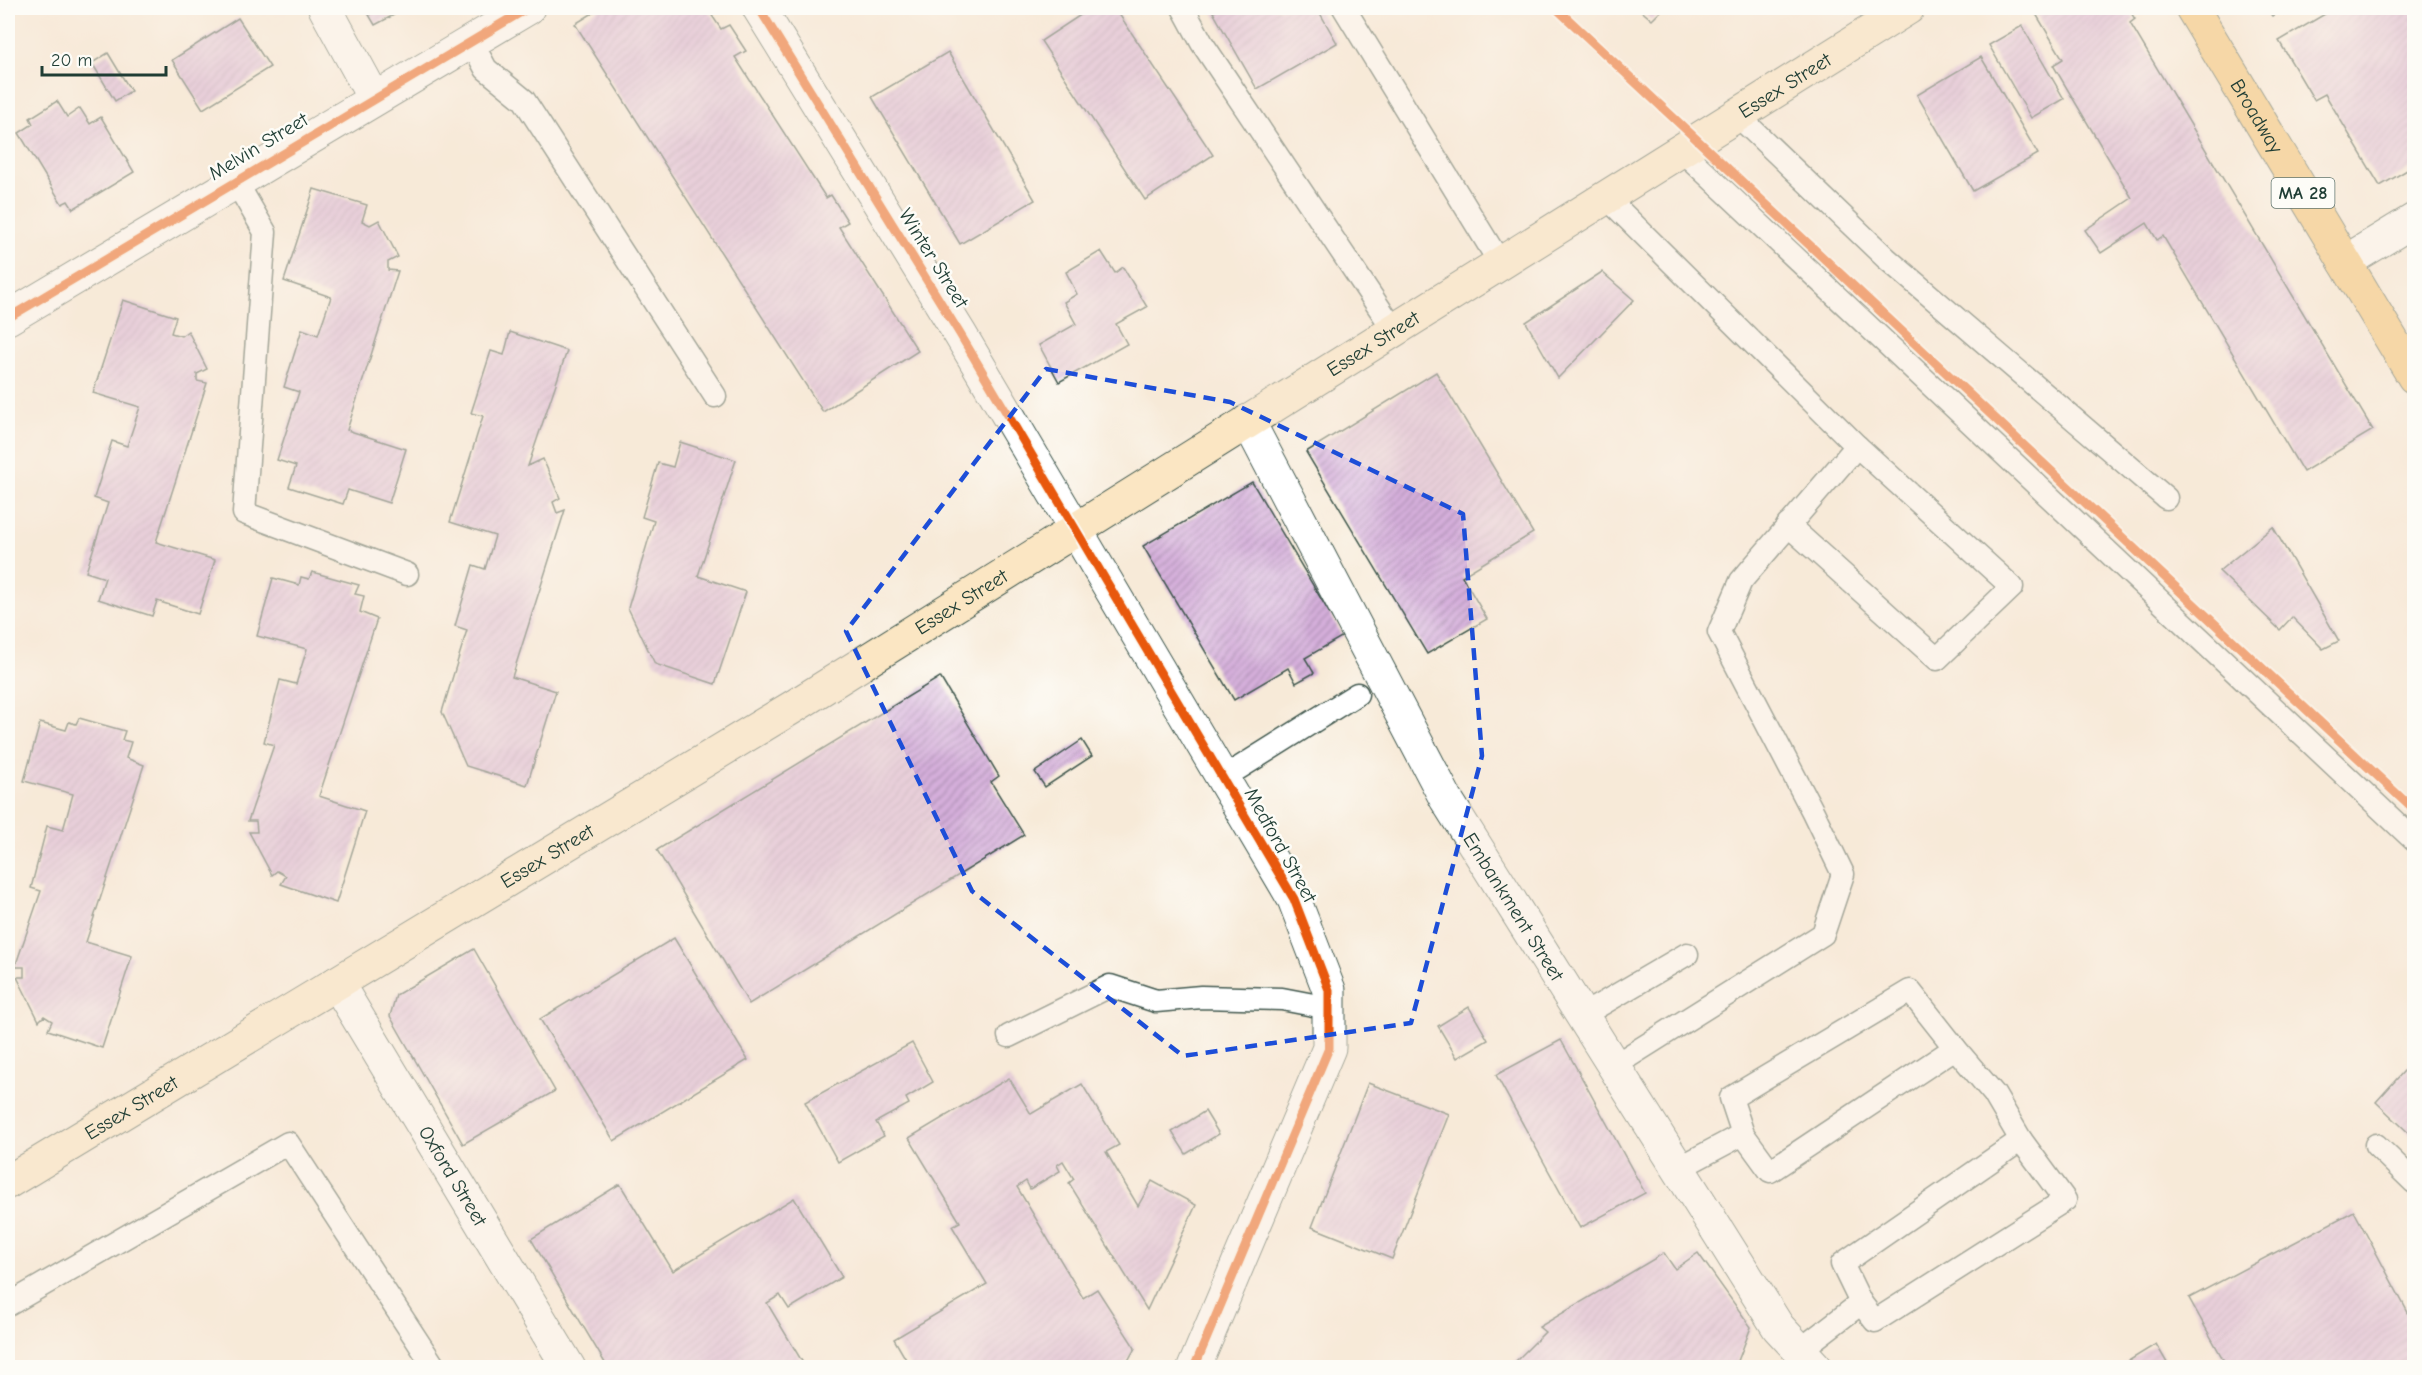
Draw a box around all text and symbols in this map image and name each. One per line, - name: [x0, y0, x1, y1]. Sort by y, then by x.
- scale bar: [42, 39, 166, 77]
- street label: Essex Street: [1734, 47, 1837, 123]
- text: 20 m: [51, 50, 92, 71]
- street label: Broadway: [2225, 75, 2288, 158]
- street label: Melvin Street: [204, 107, 313, 185]
- road number: MA 28: [2272, 178, 2334, 208]
- street label: Winter Street: [894, 204, 974, 313]
- street label: Essex Street: [1323, 306, 1425, 381]
- street label: Essex Street: [911, 564, 1013, 640]
- street label: Medford Street: [1240, 784, 1322, 908]
- street label: Essex Street: [496, 819, 599, 893]
- street label: Embankment Street: [1458, 829, 1569, 986]
- street label: Essex Street: [81, 1070, 183, 1145]
- street label: Oxford Street: [414, 1122, 492, 1231]

